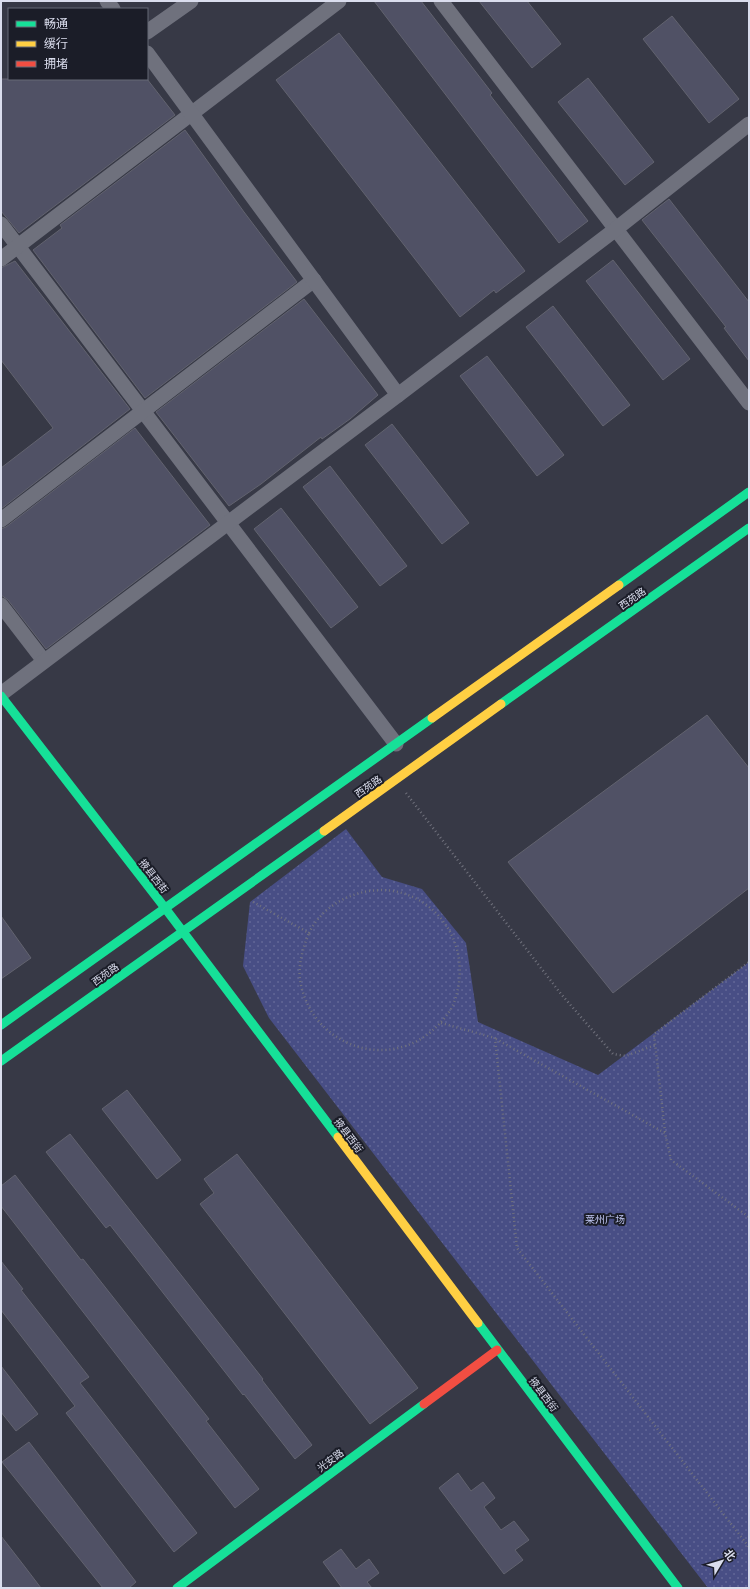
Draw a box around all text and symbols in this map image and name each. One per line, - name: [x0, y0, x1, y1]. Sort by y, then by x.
- legend: [8, 8, 148, 80]
- text: 畅通: [44, 16, 68, 31]
- text: 缓行: [44, 36, 68, 51]
- text: 拥堵: [44, 56, 68, 71]
- street label: 西苑路: [616, 584, 648, 612]
- street label: 西苑路: [352, 772, 384, 800]
- street label: 掖县西街: [136, 857, 171, 896]
- street label: 西苑路: [89, 960, 121, 988]
- street label: 掖县西街: [331, 1115, 366, 1155]
- park label: 莱州广场: [585, 1213, 625, 1226]
- street label: 掖县西街: [526, 1374, 561, 1414]
- street label: 光安路: [314, 1446, 346, 1475]
- north arrow: [702, 1541, 742, 1581]
- text: 北: [721, 1546, 739, 1563]

